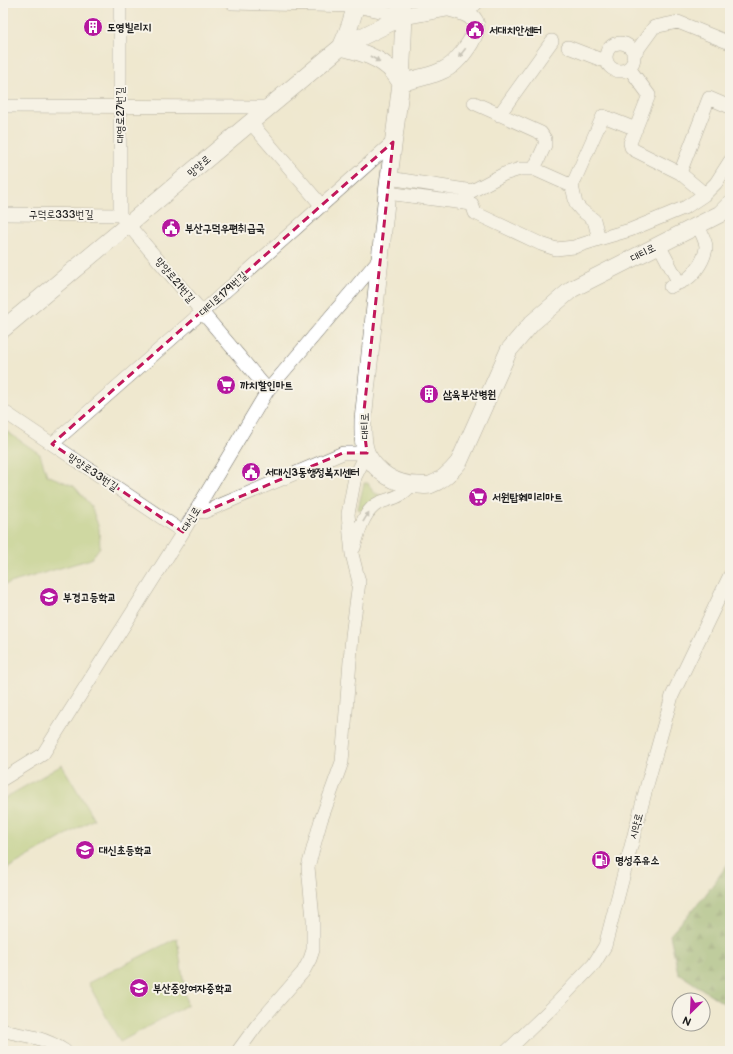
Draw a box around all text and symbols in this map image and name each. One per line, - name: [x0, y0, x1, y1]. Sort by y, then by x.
- building icon: 도영빌리지: [82, 16, 104, 38]
- public building icon: 서대치안센터: [464, 19, 486, 41]
- place label: 도영빌리지: [107, 21, 151, 34]
- place label: 서대치안센터: [489, 24, 542, 37]
- one-way arrow: [457, 48, 466, 59]
- one-way arrow: [369, 55, 381, 62]
- street label: 대영로27번길: [114, 87, 127, 143]
- street label: 망양로: [185, 152, 213, 180]
- street label: 구덕로333번길: [29, 208, 93, 221]
- public building icon: 부산구덕우편취급국: [160, 217, 182, 239]
- place label: 부산구덕우편취급국: [185, 222, 265, 235]
- street label: 대티로: [628, 241, 658, 265]
- street label: 망양로21번길: [152, 255, 198, 305]
- street label: 대티로179번길: [196, 269, 250, 319]
- supermarket icon: 까치할인마트: [215, 374, 237, 396]
- place label: 까치할인마트: [240, 379, 293, 392]
- building icon: 삼육부산병원: [418, 383, 440, 405]
- place label: 삼육부산병원: [443, 388, 496, 401]
- street label: 대티로: [358, 412, 372, 439]
- street label: 망양로33번길: [65, 450, 121, 494]
- public building icon: 서대신3동행정복지센터: [240, 461, 262, 483]
- place label: 서대신3동행정복지센터: [265, 466, 360, 479]
- supermarket icon: 서원탑훼미리마트: [467, 486, 489, 508]
- place label: 서원탑훼미리마트: [492, 491, 563, 504]
- street label: 대신로: [179, 504, 203, 534]
- one-way arrow: [362, 511, 369, 523]
- school or university icon: 부경고등학교: [38, 586, 60, 608]
- place label: 부경고등학교: [63, 591, 116, 604]
- street label: 시약로: [626, 811, 646, 841]
- school or university icon: 대신초등학교: [74, 839, 96, 861]
- place label: 대신초등학교: [99, 844, 152, 857]
- fuel station icon: 명성주유소: [590, 849, 612, 871]
- place label: 명성주유소: [615, 854, 659, 867]
- school or university icon: 부산중앙여자중학교: [128, 977, 150, 999]
- place label: 부산중앙여자중학교: [153, 982, 233, 995]
- north arrow: [671, 992, 711, 1032]
- text: N: [681, 1013, 694, 1028]

